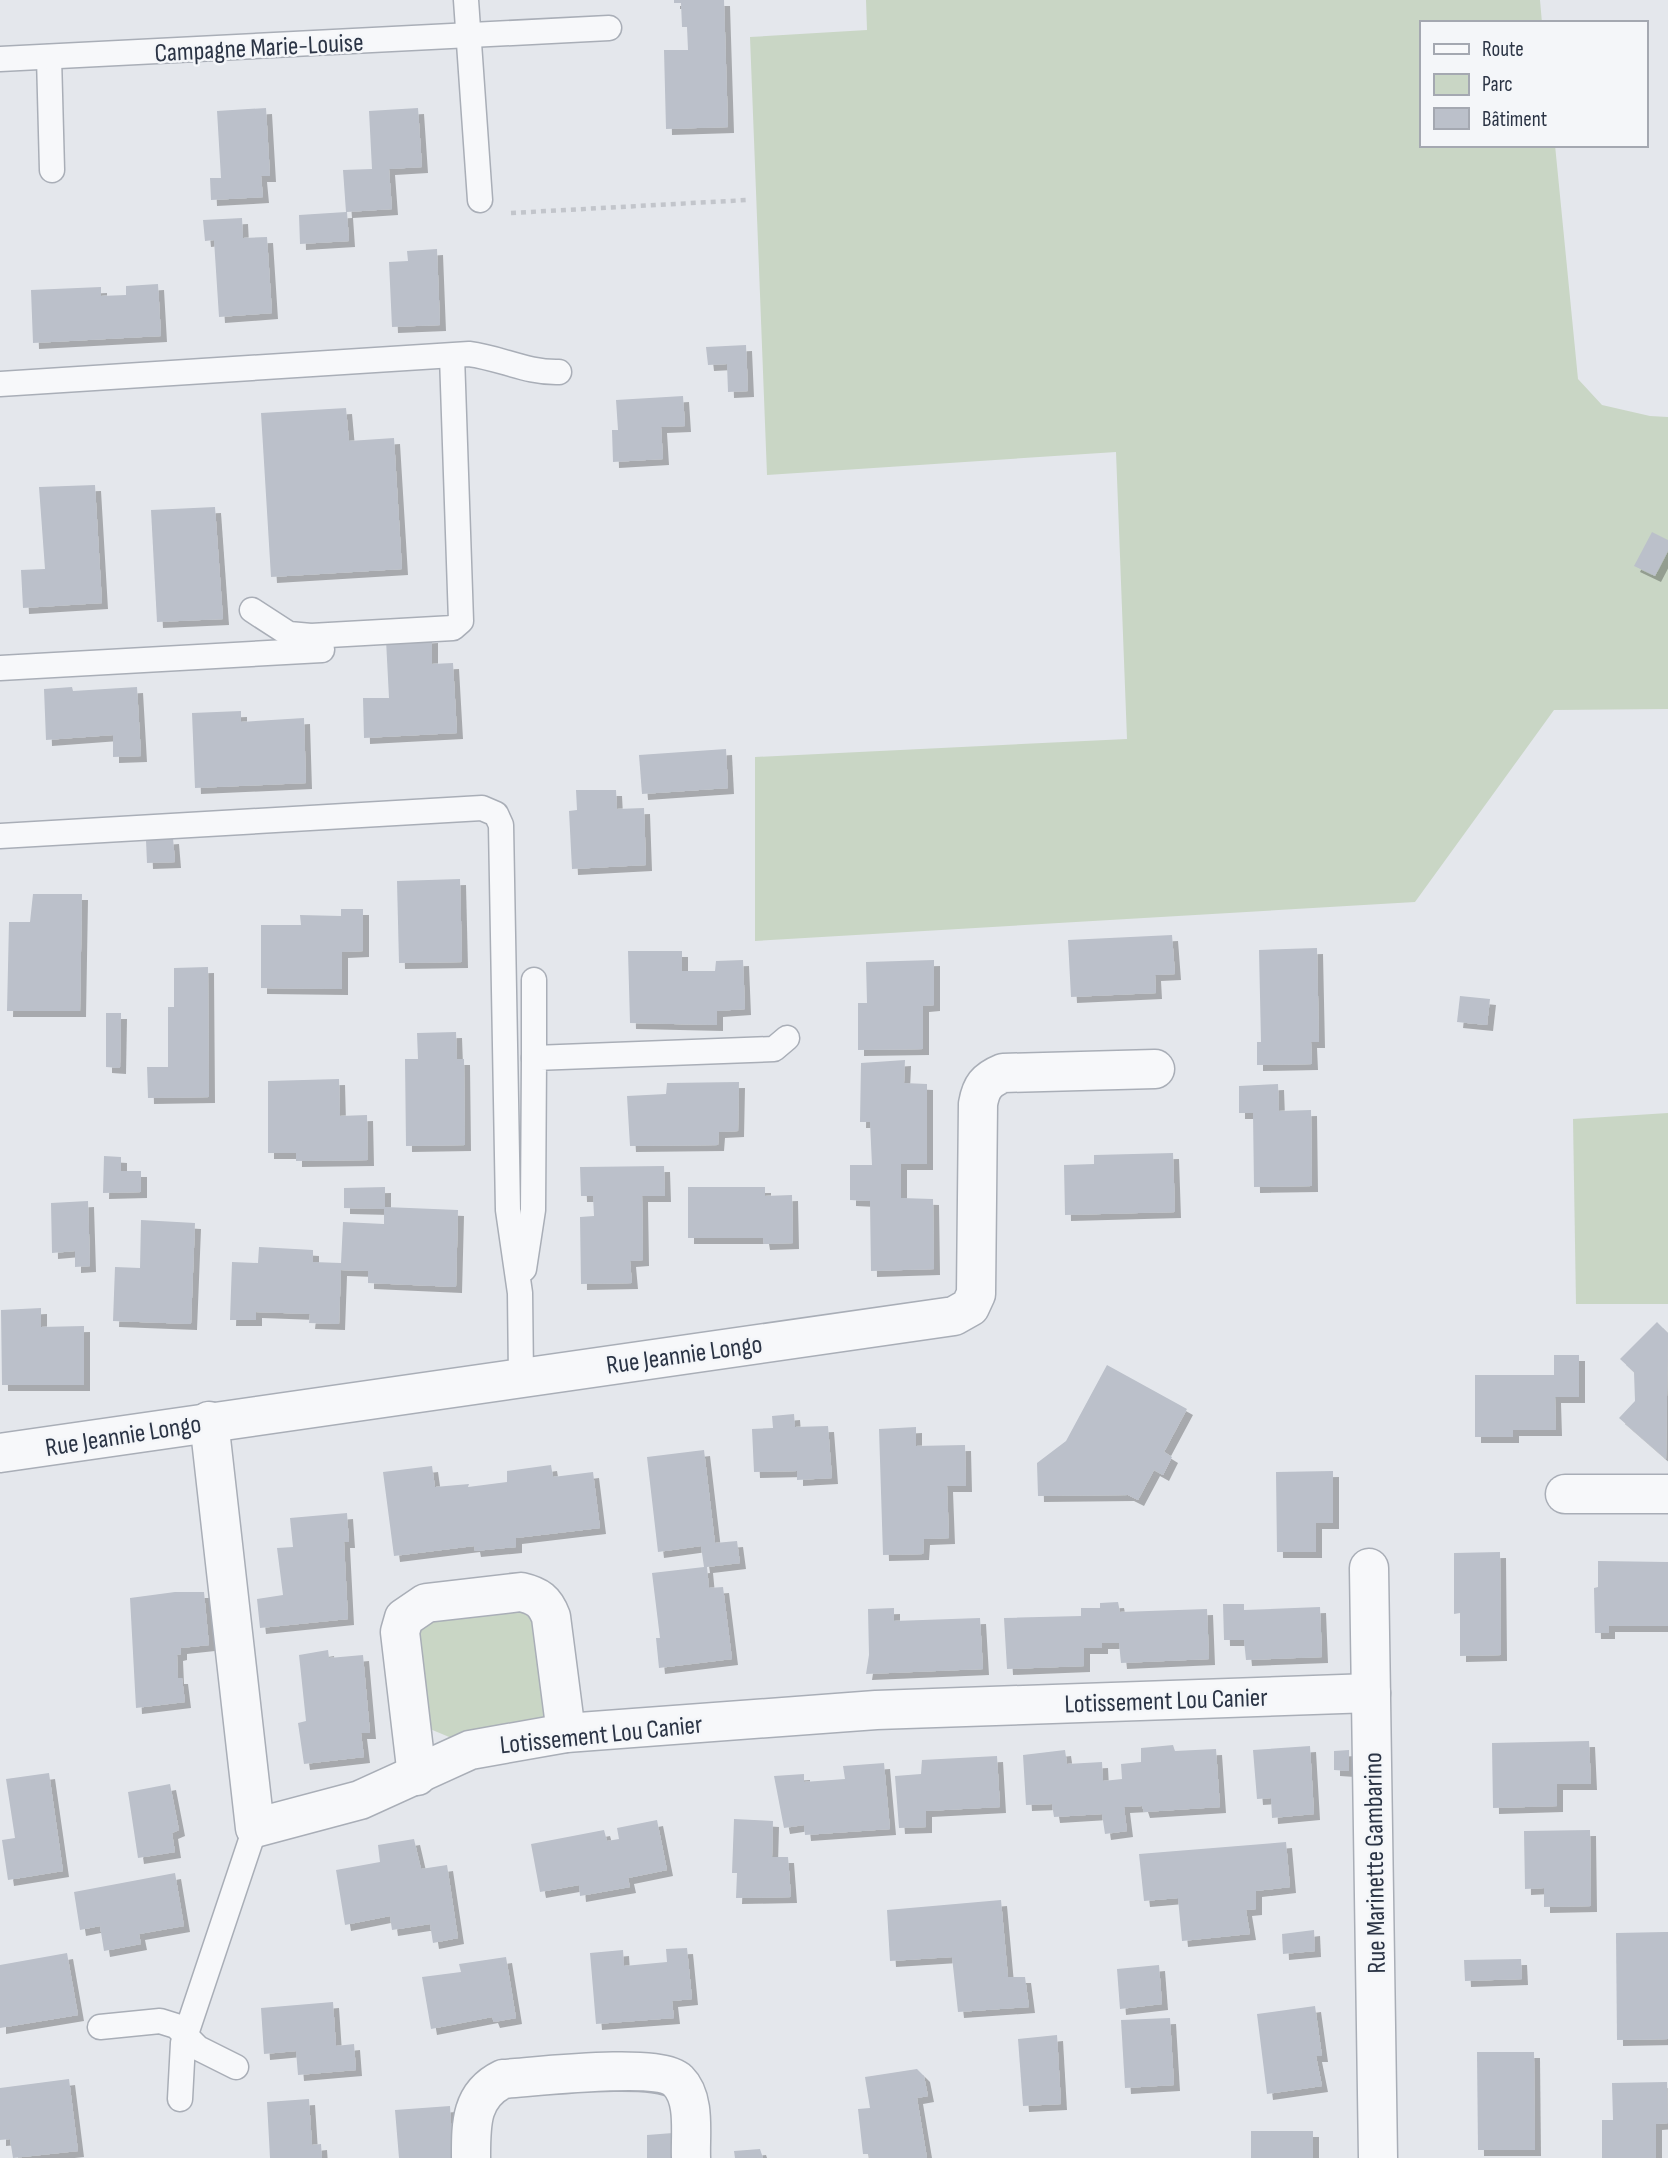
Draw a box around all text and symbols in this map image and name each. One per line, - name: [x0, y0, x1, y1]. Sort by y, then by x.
- legend: [1420, 21, 1647, 147]
- street label: Campagne Marie-Louise: [154, 28, 364, 69]
- text: Route: [1482, 37, 1524, 62]
- text: Parc: [1482, 72, 1513, 97]
- text: Bâtiment: [1482, 107, 1547, 132]
- street label: Rue Jeannie Longo: [604, 1329, 764, 1382]
- street label: Rue Jeannie Longo: [43, 1409, 203, 1464]
- street label: Lotissement Lou Canier: [1064, 1682, 1269, 1721]
- street label: Lotissement Lou Canier: [498, 1709, 704, 1762]
- street label: Rue Marinette Gambarino: [1358, 1752, 1393, 1974]

